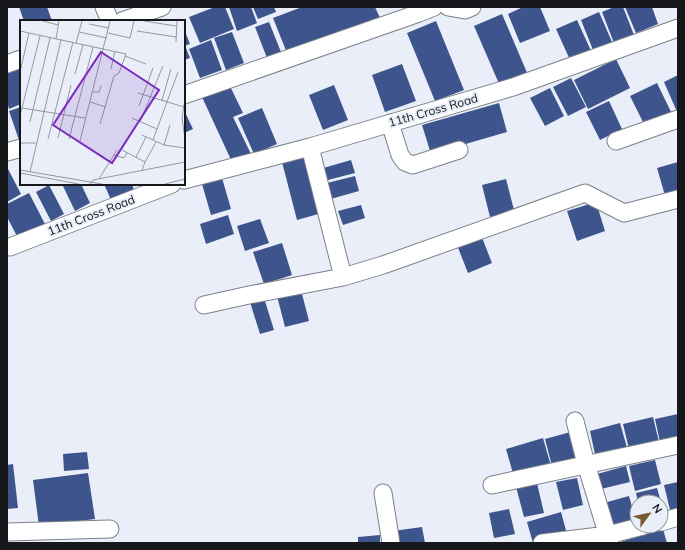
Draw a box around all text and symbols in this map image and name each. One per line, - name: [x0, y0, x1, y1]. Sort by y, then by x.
- inset map: [20, 20, 185, 185]
- street label: 11th Cross Road: [386, 90, 480, 130]
- street label: 11th Cross Road: [45, 191, 137, 239]
- north arrow: [629, 494, 669, 534]
- text: N: [649, 501, 666, 516]

